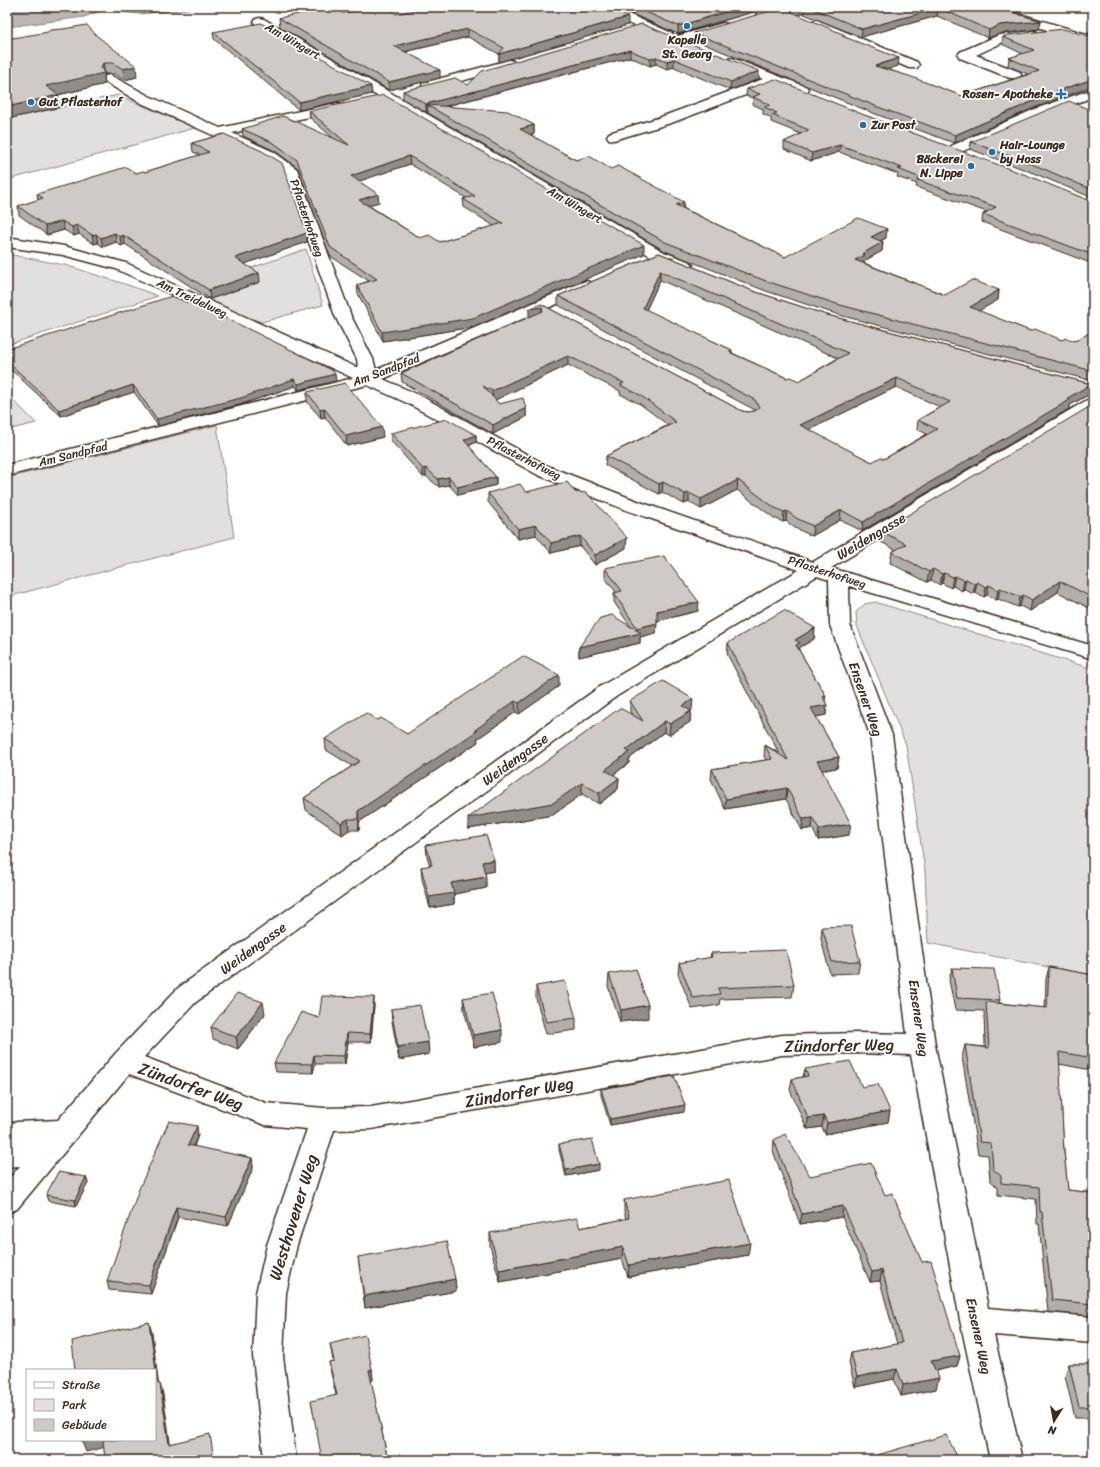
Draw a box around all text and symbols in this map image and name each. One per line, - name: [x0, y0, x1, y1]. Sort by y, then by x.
- street label: Am Wingert: [260, 16, 325, 66]
- marker: Kapelle St. Georg: [682, 21, 692, 31]
- place label: Kapelle St. Georg: [661, 29, 712, 65]
- place label: Rosen- Apotheke: [961, 83, 1054, 105]
- marker: Rosen- Apotheke: [1056, 89, 1066, 99]
- place label: Gut Pflasterhof: [38, 91, 124, 113]
- marker: Gut Pflasterhof: [26, 97, 36, 107]
- place label: Zur Post: [870, 114, 917, 136]
- marker: Zur Post: [858, 120, 868, 130]
- place label: Hair-Lounge by Hoss: [999, 134, 1066, 170]
- marker: Hair-Lounge by Hoss: [987, 147, 997, 157]
- place label: Bäckerei N. Lippe: [916, 148, 964, 184]
- marker: Bäckerei N. Lippe: [966, 161, 976, 171]
- street label: Pflasterhofweg: [283, 176, 331, 260]
- street label: Am Wingert: [542, 180, 607, 230]
- street label: Am Treidelweg: [152, 271, 231, 324]
- street label: Am Sandpfad: [348, 347, 423, 393]
- street label: Pflasterhofweg: [483, 430, 565, 486]
- street label: Am Sandpfad: [35, 435, 110, 473]
- street label: Weidengasse: [832, 506, 911, 567]
- street label: Pflasterhofweg: [785, 549, 869, 595]
- street label: Ensener Weg: [841, 658, 890, 740]
- street label: Weidengasse: [477, 726, 554, 792]
- street label: Weidengasse: [215, 915, 292, 981]
- street label: Ensener Weg: [901, 978, 936, 1058]
- street label: Zündorfer Weg: [784, 1029, 894, 1061]
- street label: Zündorfer Weg: [134, 1053, 248, 1119]
- street label: Zündorfer Weg: [462, 1068, 576, 1116]
- street label: Westhovener Weg: [260, 1150, 327, 1284]
- street label: Ensener Weg: [958, 1295, 999, 1377]
- legend: [26, 1369, 156, 1441]
- text: Straße: [62, 1374, 100, 1396]
- text: Park: [62, 1394, 87, 1416]
- north arrow: [1034, 1401, 1074, 1441]
- text: Gebäude: [62, 1414, 107, 1436]
- text: N: [1046, 1420, 1059, 1441]

